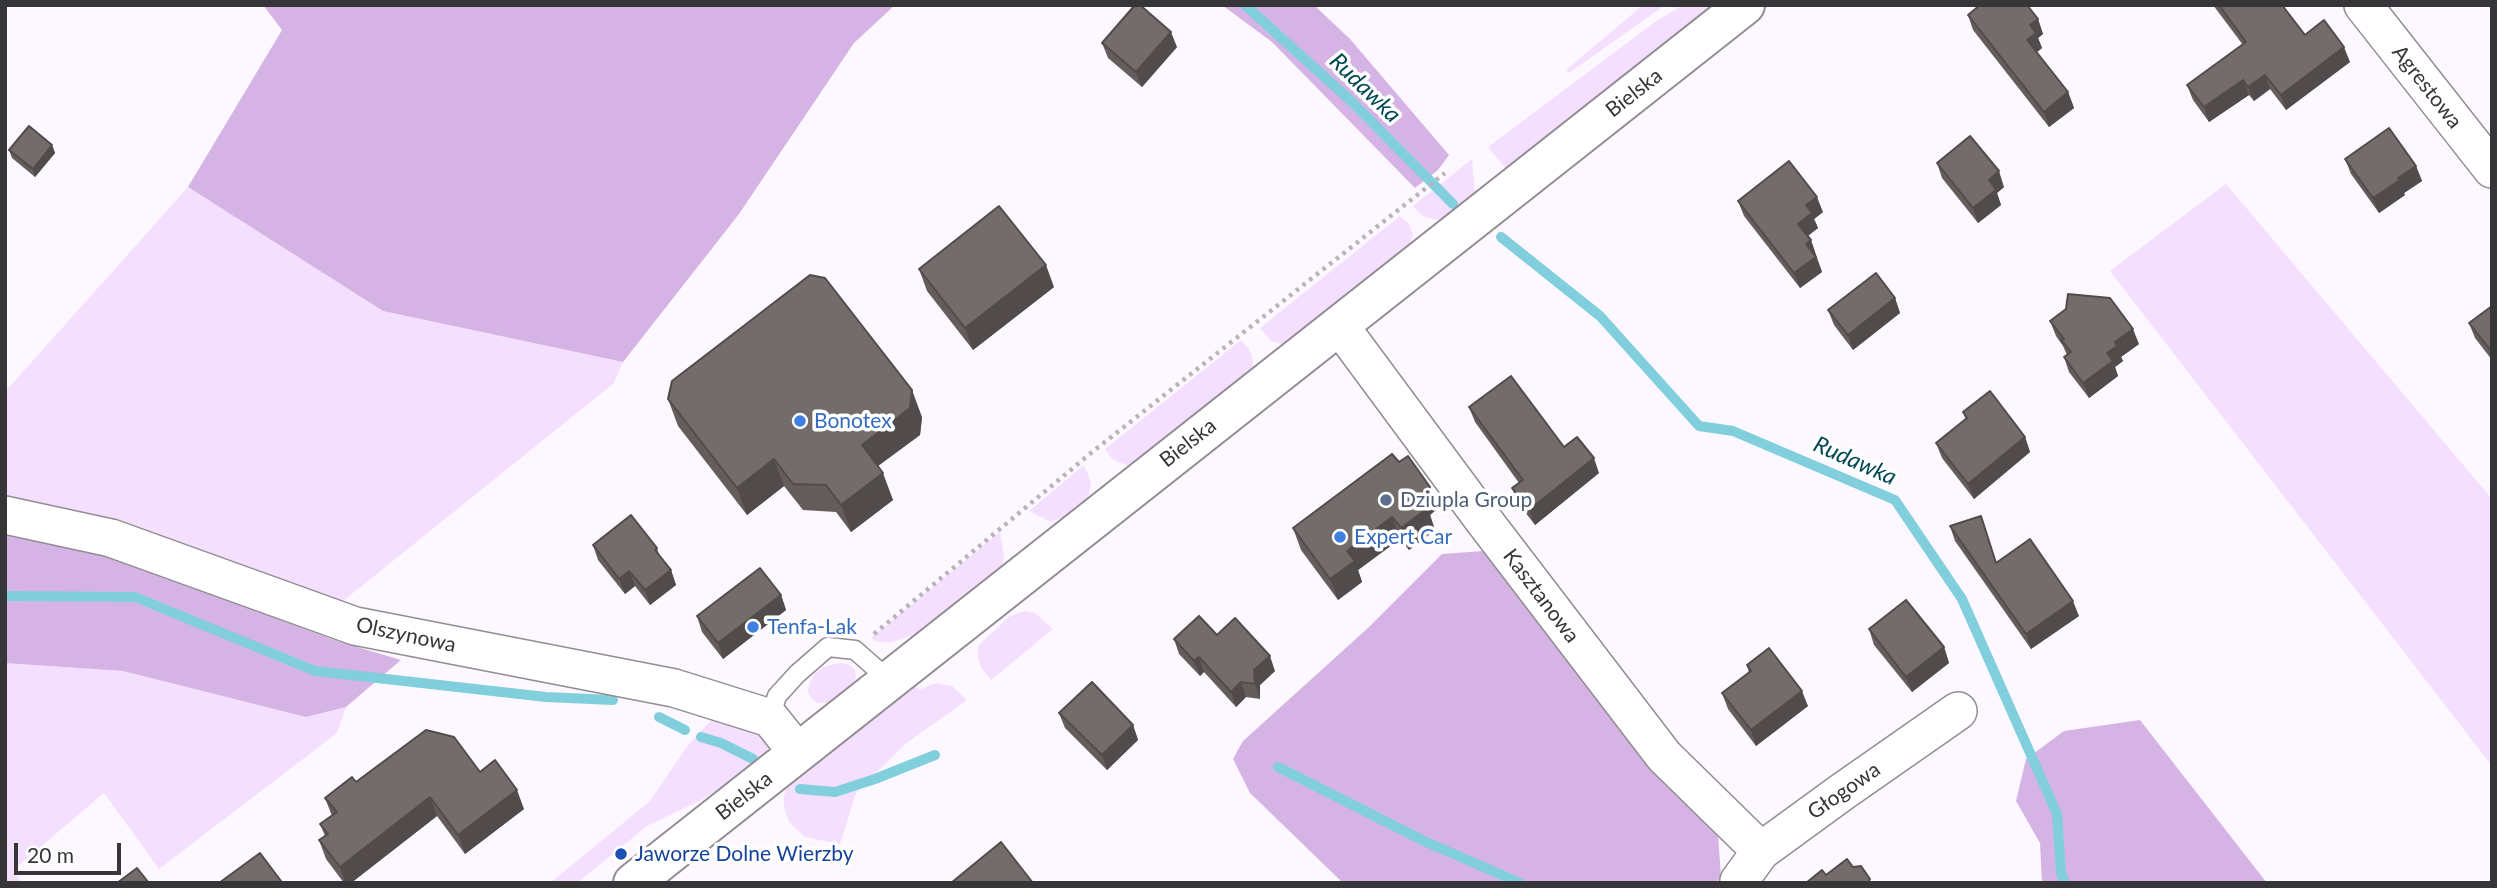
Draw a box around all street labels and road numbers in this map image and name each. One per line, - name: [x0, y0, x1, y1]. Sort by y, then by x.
- street label: Agrestowa: [2387, 40, 2467, 134]
- street label: Bielska: [1601, 63, 1667, 123]
- street label: Bielska: [1155, 413, 1221, 473]
- street label: Kasztanowa: [1498, 544, 1584, 648]
- street label: Olszynowa: [354, 612, 458, 658]
- street label: Głogowa: [1803, 757, 1885, 825]
- street label: Bielska: [711, 766, 777, 826]

